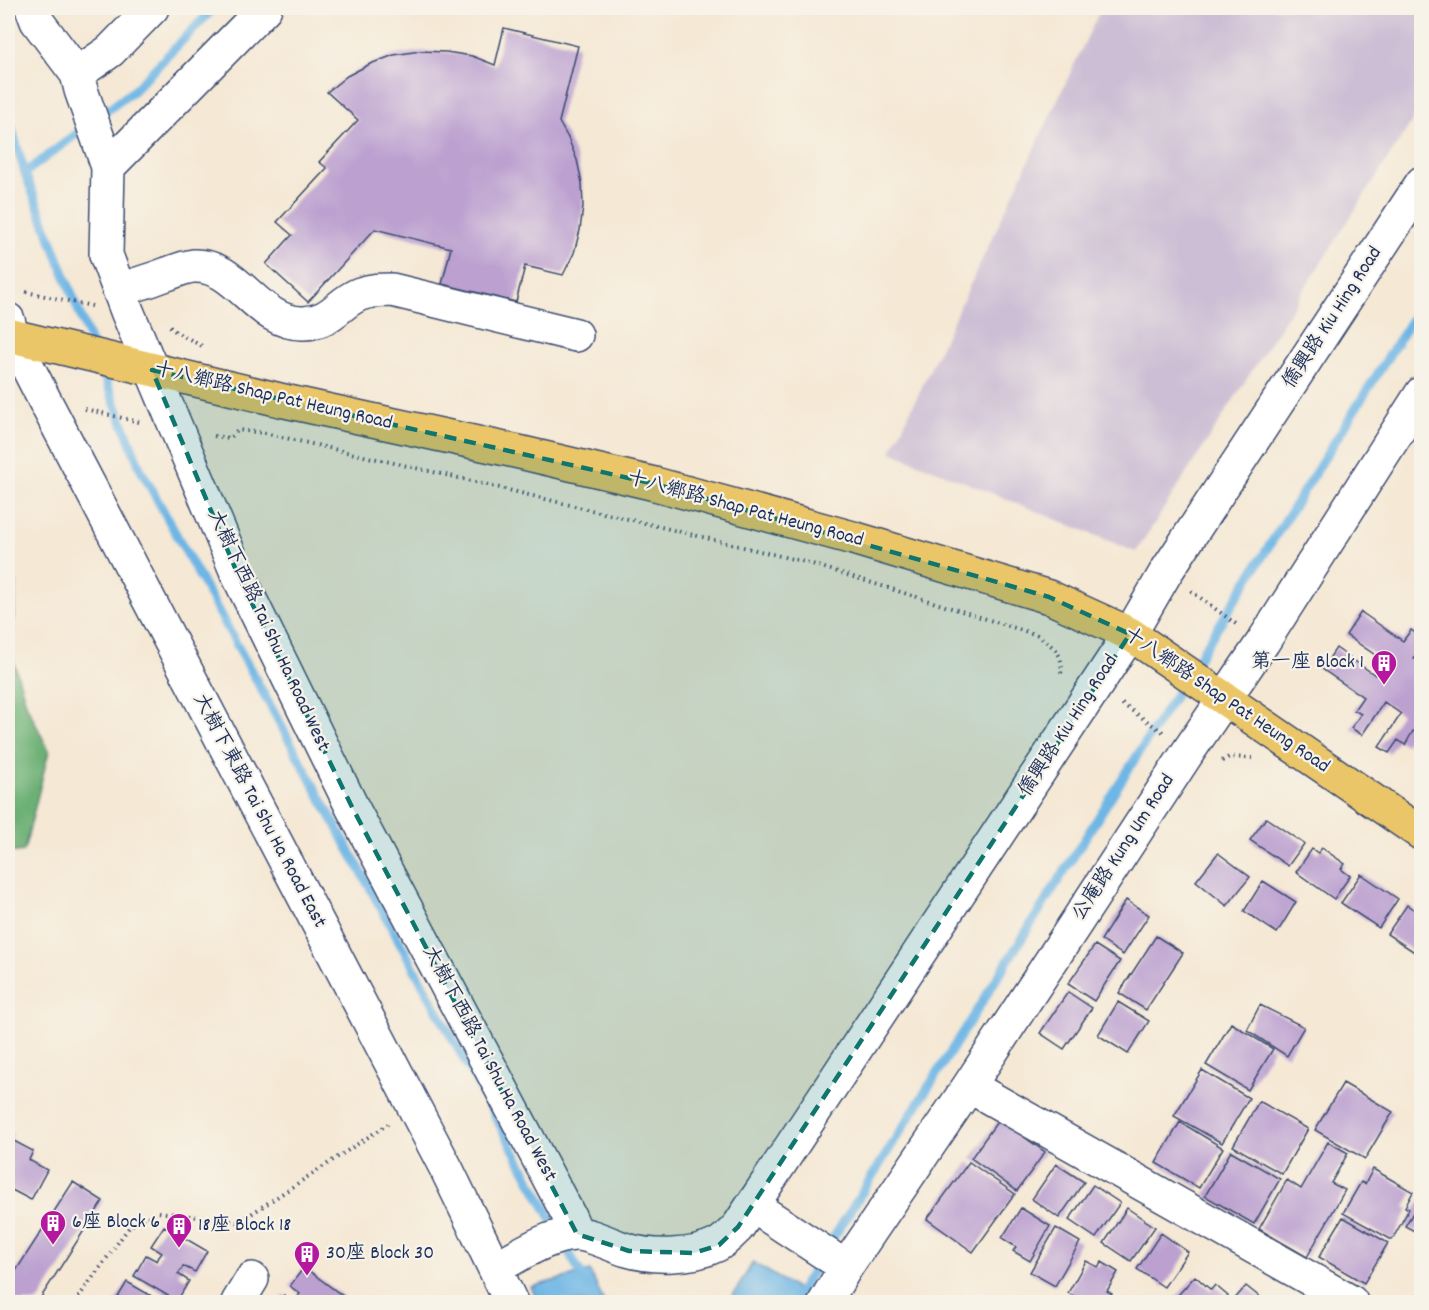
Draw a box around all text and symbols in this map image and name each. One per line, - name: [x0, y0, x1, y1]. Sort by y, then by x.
- street label: 僑興路 Kiu Hing Road: [1276, 241, 1390, 395]
- street label: 十八鄉路 Shap Pat Heung Road: [151, 356, 395, 438]
- street label: 十八鄉路 Shap Pat Heung Road: [624, 465, 866, 555]
- street label: 大樹下西路 Tai Shu Ha Road West: [200, 506, 336, 756]
- street label: 十八鄉路 Shap Pat Heung Road: [1117, 621, 1335, 781]
- building icon: 第一座 Block 1: [1369, 648, 1399, 686]
- street label: 僑興路 Kiu Hing Road: [1012, 649, 1126, 803]
- place label: 第一座 Block 1: [1251, 649, 1364, 677]
- street label: 大樹下東路 Tai Shu Ha Road East: [185, 689, 333, 933]
- street label: 公庵路 Kung Um Road: [1066, 769, 1182, 927]
- street label: 大樹下西路 Tai Shu Ha Road West: [415, 941, 563, 1187]
- building icon: 6座 Block 6: [38, 1208, 68, 1246]
- place label: 6座 Block 6: [72, 1209, 160, 1237]
- building icon: 18座 Block 18: [164, 1211, 194, 1249]
- place label: 18座 Block 18: [198, 1212, 291, 1240]
- building icon: 30座 Block 30: [292, 1239, 322, 1277]
- place label: 30座 Block 30: [326, 1240, 434, 1268]

